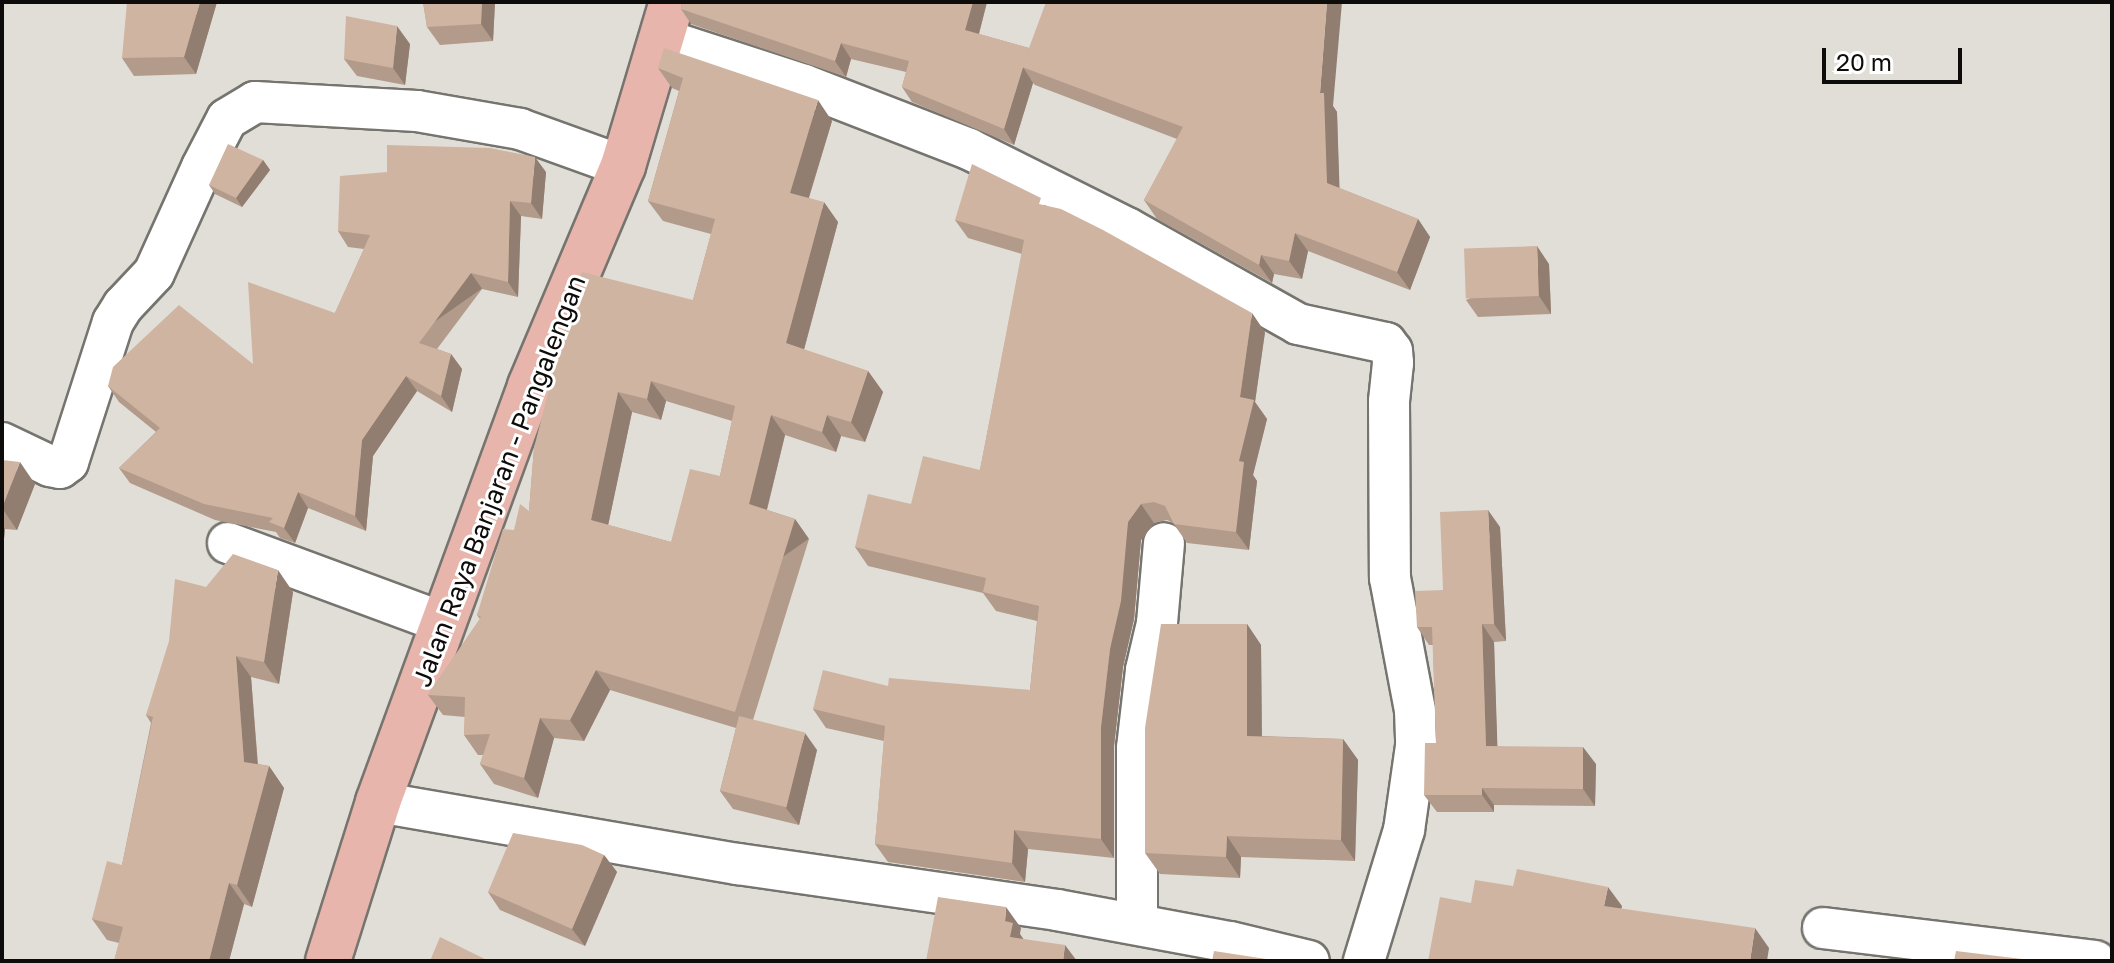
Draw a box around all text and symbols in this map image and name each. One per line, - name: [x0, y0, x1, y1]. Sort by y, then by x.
- scale bar: [1826, 32, 1966, 82]
- text: 20 m: [1836, 47, 1892, 76]
- street label: Jalan Raya Banjaran - Pangalengan: [406, 271, 592, 691]

